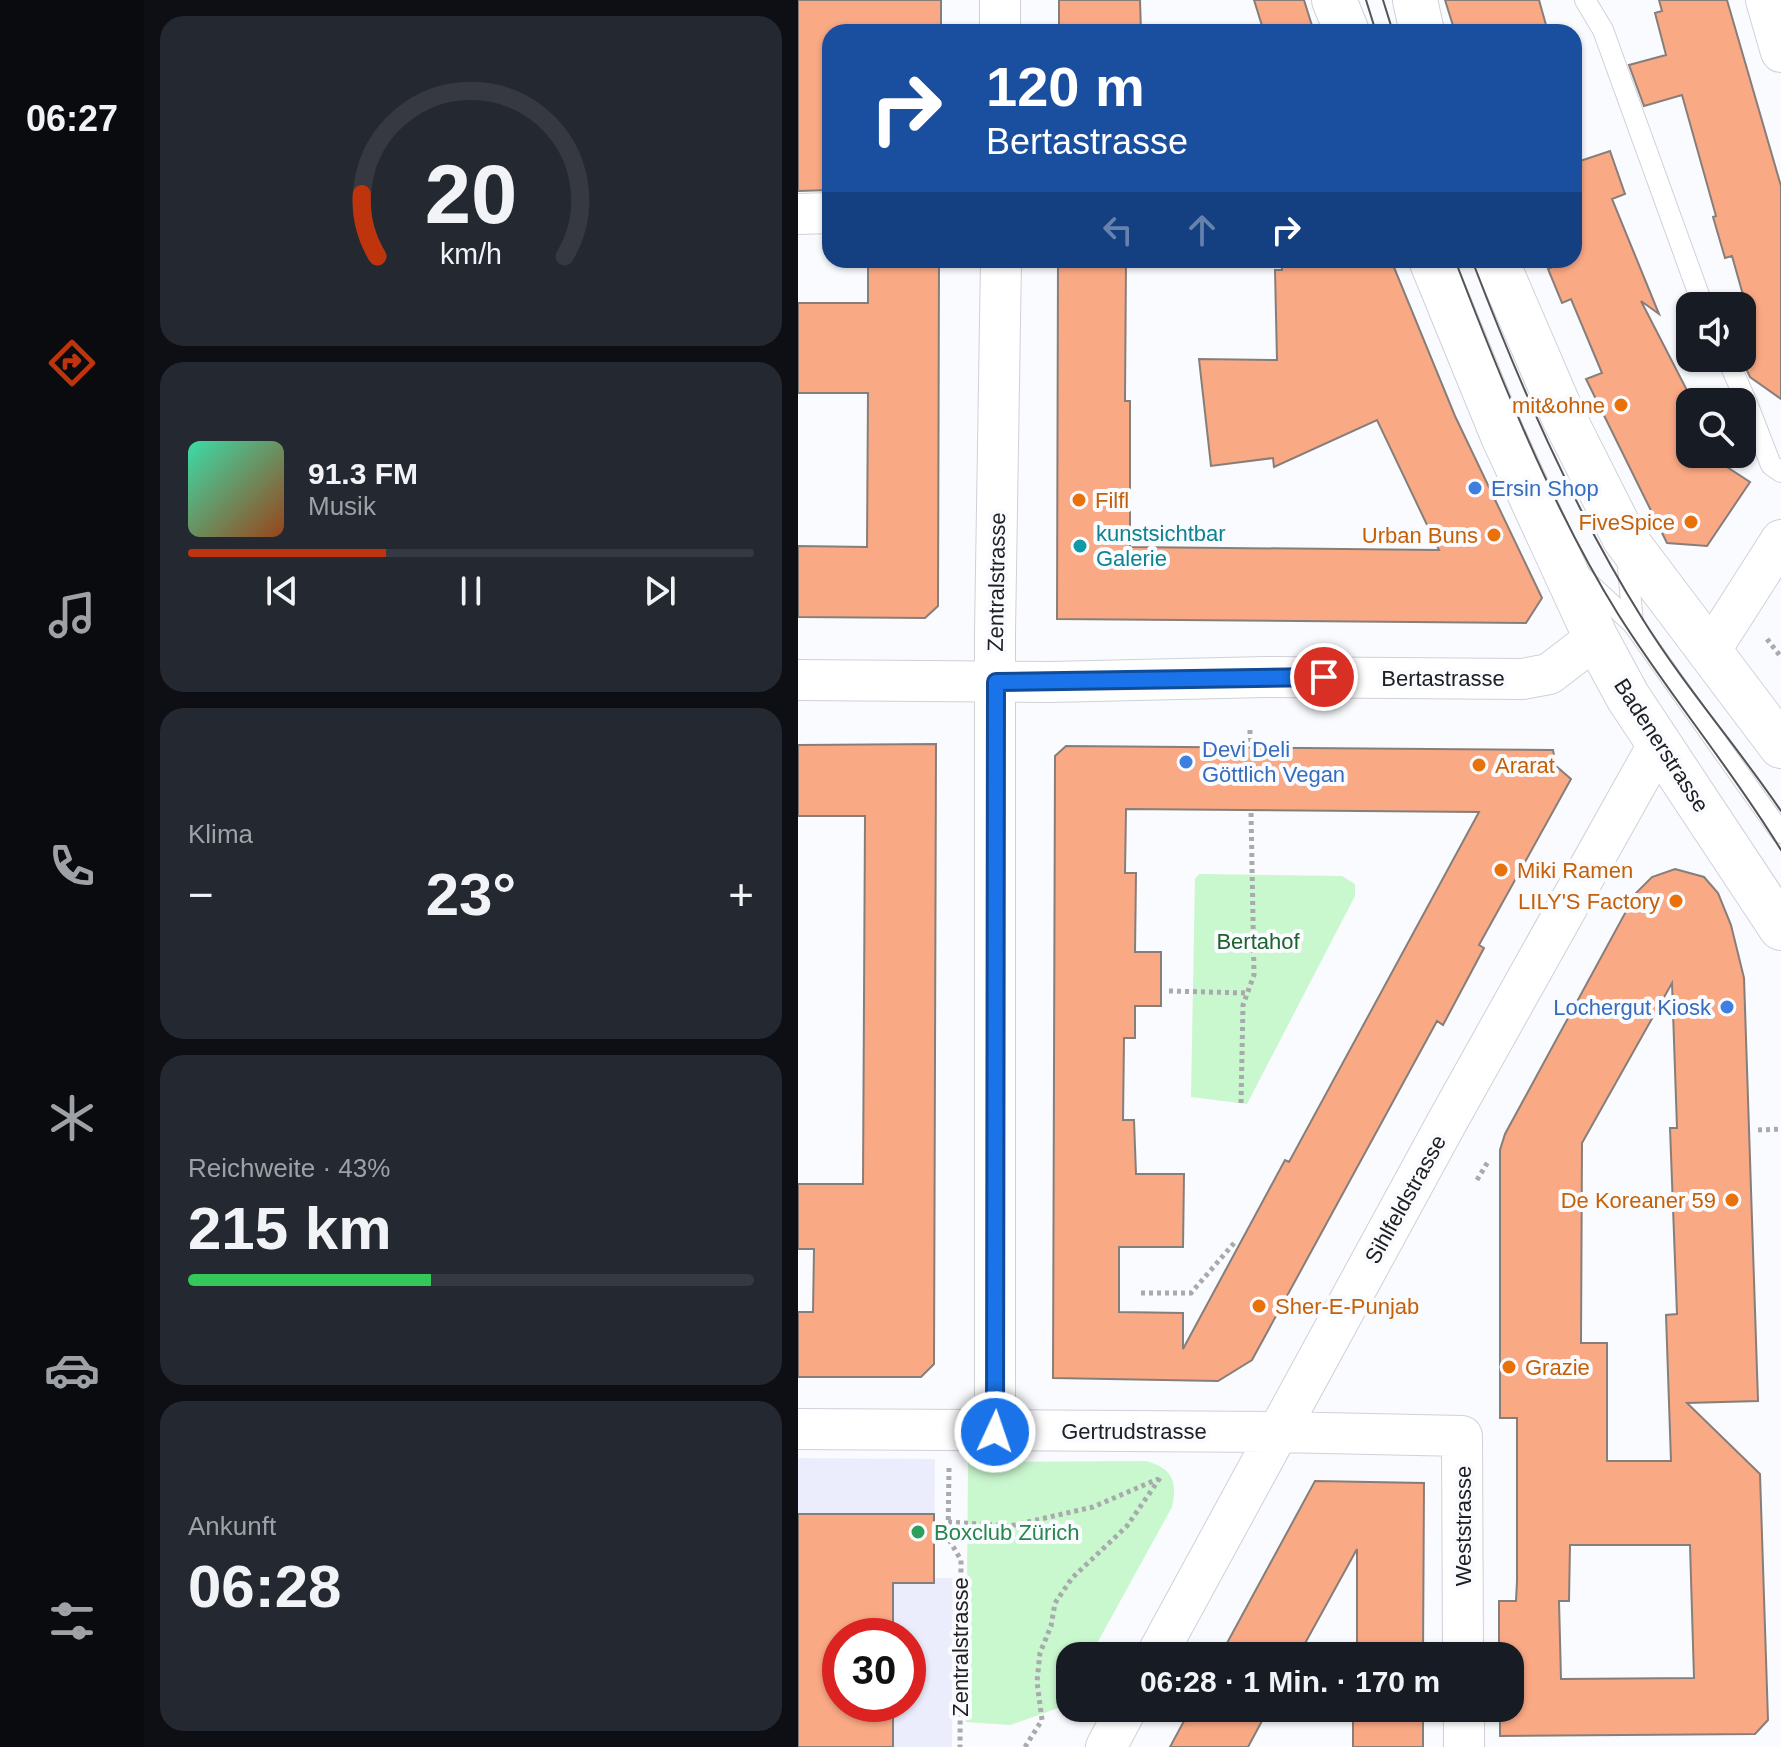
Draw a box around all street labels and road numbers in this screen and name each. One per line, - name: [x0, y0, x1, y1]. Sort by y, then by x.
- street label: Zentralstrasse: [983, 512, 1010, 652]
- street label: Bertastrasse: [1381, 666, 1505, 691]
- street label: Badenerstrasse: [1609, 674, 1714, 817]
- street label: Sihlfeldstrasse: [1360, 1131, 1451, 1268]
- street label: Gertrudstrasse: [1061, 1419, 1207, 1444]
- street label: Weststrasse: [1451, 1466, 1476, 1586]
- street label: Zentralstrasse: [948, 1577, 973, 1717]

